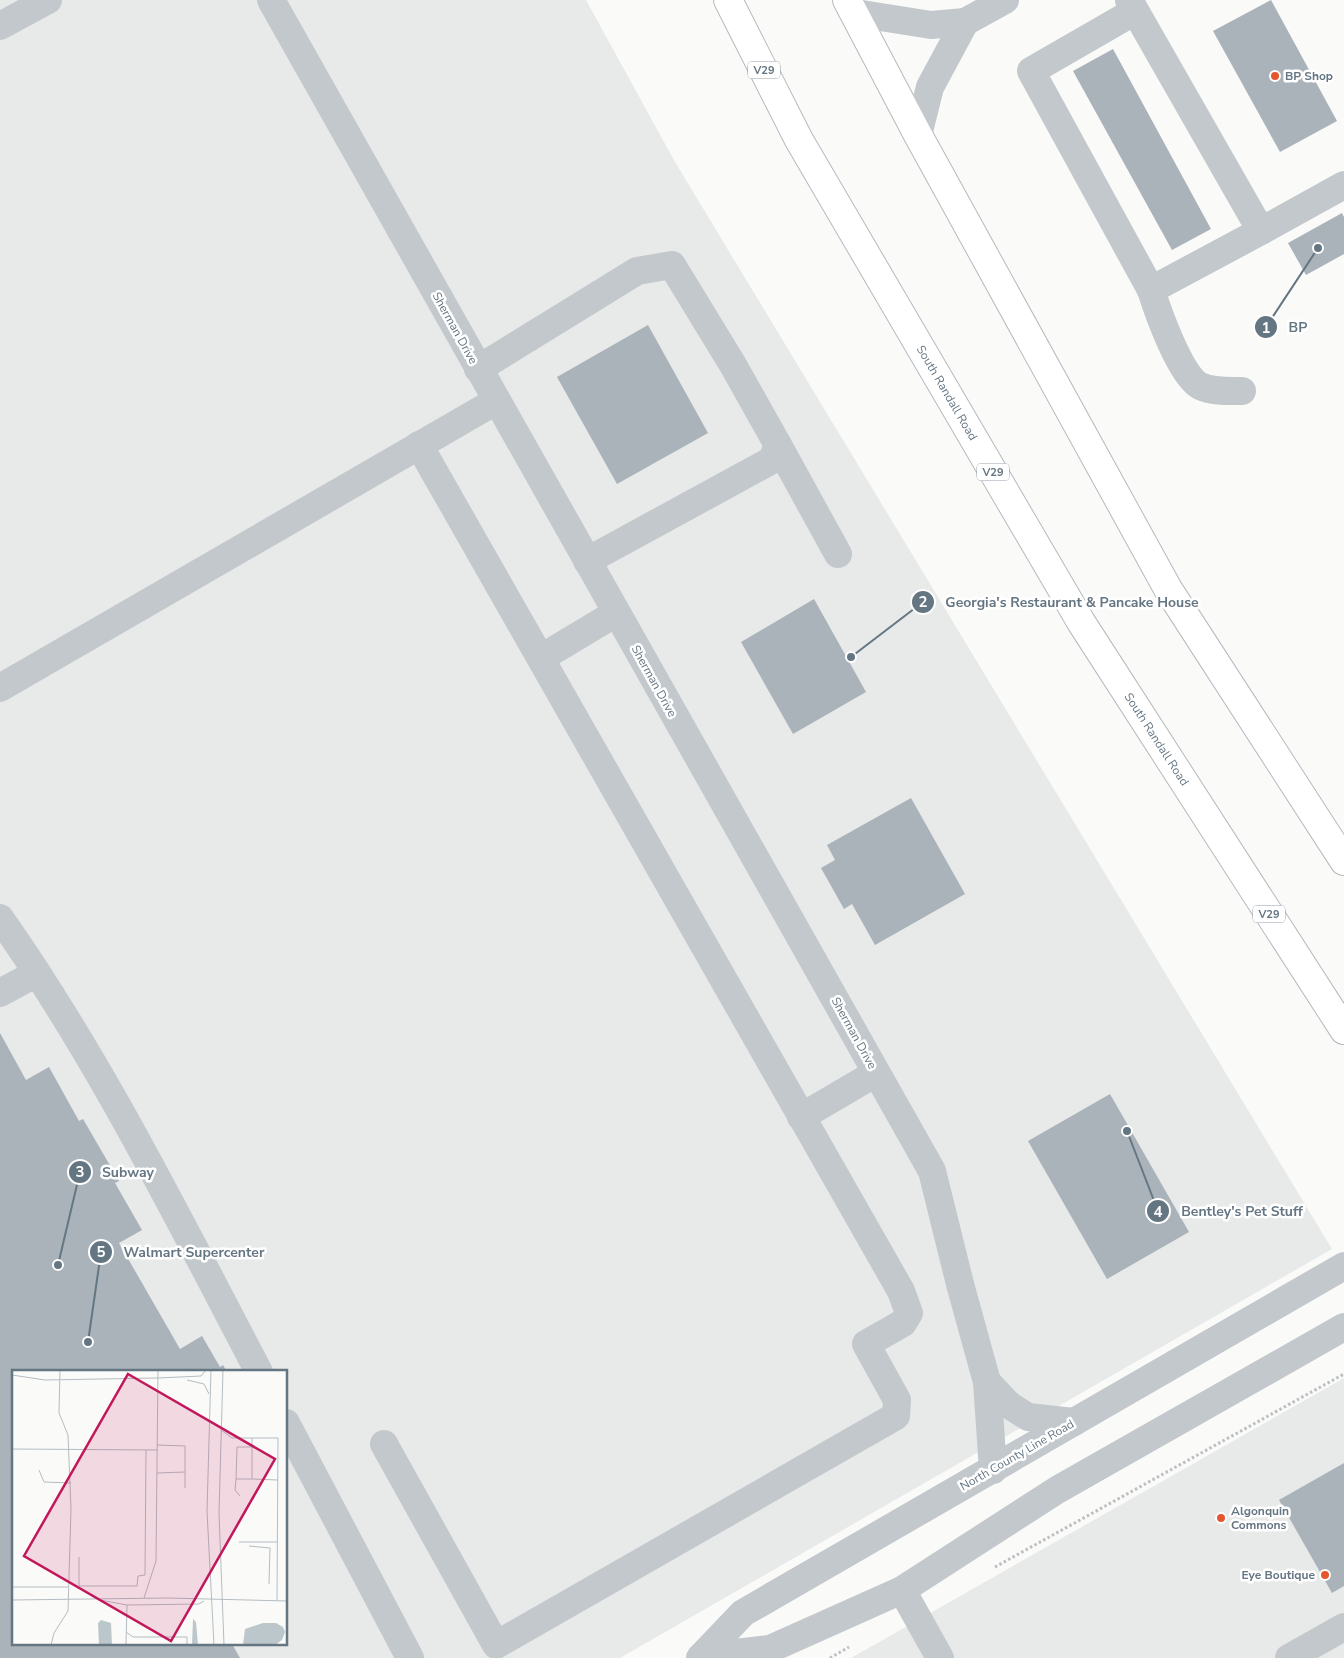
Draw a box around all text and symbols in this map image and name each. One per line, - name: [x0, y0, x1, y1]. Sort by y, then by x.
- road number: V29: [748, 62, 780, 78]
- place label: BP Shop: [1285, 68, 1333, 84]
- marker: BP Shop: [1269, 70, 1281, 82]
- street label: Sherman Drive: [429, 289, 481, 367]
- callout: BP: [1254, 313, 1318, 342]
- text: 1: [1261, 318, 1271, 338]
- text: BP: [1289, 318, 1307, 337]
- street label: South Randall Road: [913, 342, 981, 443]
- road number: V29: [977, 464, 1009, 481]
- callout: Georgia's Restaurant & Pancake House: [911, 587, 1209, 616]
- text: 2: [918, 592, 928, 612]
- text: Georgia's Restaurant & Pancake House: [945, 593, 1199, 612]
- street label: Sherman Drive: [628, 642, 680, 720]
- street label: South Randall Road: [1121, 690, 1193, 789]
- road number: V29: [1253, 906, 1285, 922]
- street label: Sherman Drive: [828, 994, 880, 1072]
- callout: Subway: [67, 1157, 164, 1186]
- text: 3: [75, 1162, 85, 1182]
- text: Subway: [102, 1163, 155, 1182]
- callout: Bentley's Pet Stuff: [1146, 1197, 1313, 1226]
- text: 4: [1153, 1202, 1163, 1222]
- text: Bentley's Pet Stuff: [1181, 1202, 1304, 1221]
- callout: Walmart Supercenter: [88, 1237, 274, 1266]
- text: 5: [96, 1242, 106, 1262]
- text: Walmart Supercenter: [124, 1243, 265, 1262]
- inset map: [12, 1370, 288, 1646]
- street label: North County Line Road: [957, 1416, 1077, 1494]
- place label: Algonquin Commons: [1231, 1503, 1289, 1533]
- marker: Algonquin Commons: [1215, 1512, 1227, 1524]
- place label: Eye Boutique: [1242, 1567, 1315, 1583]
- marker: Eye Boutique: [1319, 1569, 1331, 1581]

